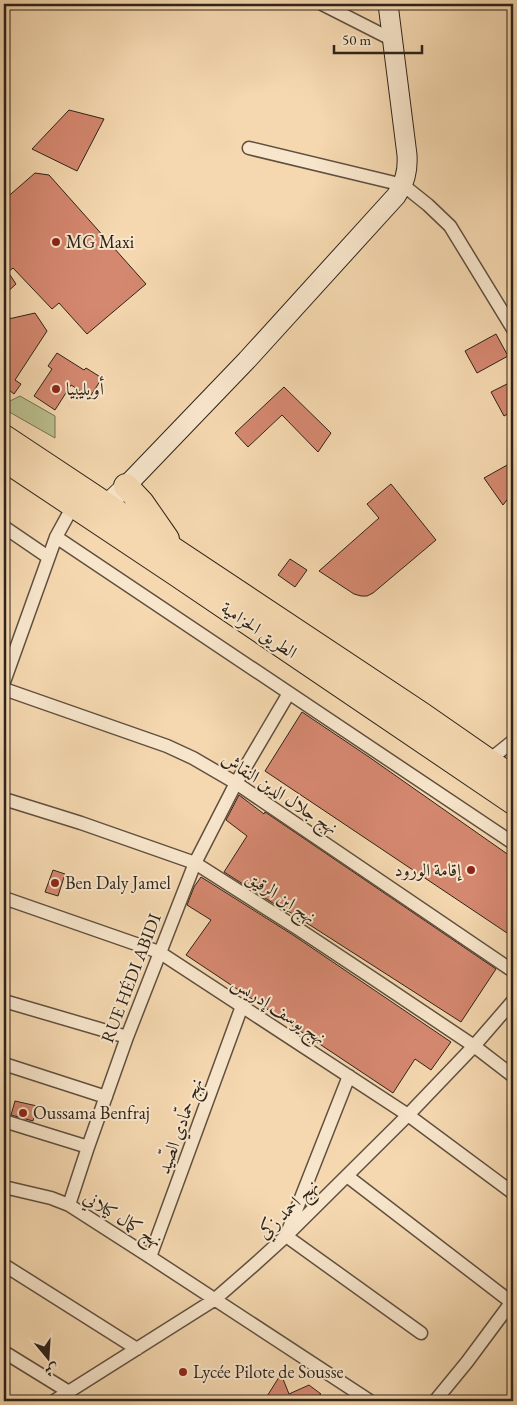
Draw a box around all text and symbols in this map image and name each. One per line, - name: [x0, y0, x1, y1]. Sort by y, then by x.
- scale bar: [334, 22, 422, 54]
- text: 50 m: [342, 30, 371, 49]
- place label: MG Maxi: [66, 230, 135, 253]
- marker: MG Maxi: [50, 236, 62, 248]
- place label: أويليبيا: [66, 376, 105, 400]
- marker: أويليبيا: [50, 383, 62, 395]
- street label: الطريق الحزامية: [216, 596, 302, 664]
- street label: نهج جلال الدين النقاش: [215, 746, 343, 843]
- place label: إقامة الورود: [394, 858, 462, 881]
- marker: إقامة الورود: [465, 864, 477, 876]
- street label: نهج ابن الرقيق: [239, 865, 321, 932]
- place label: Ben Daly Jamel: [65, 871, 171, 894]
- marker: Ben Daly Jamel: [49, 877, 61, 889]
- street label: RUE HÉDI ABIDI: [95, 910, 166, 1046]
- street label: نهج يوسف إدريس: [225, 970, 331, 1053]
- street label: نهج حمّادي الصّيد: [152, 1075, 212, 1179]
- place label: Oussama Benfraj: [33, 1101, 150, 1124]
- marker: Oussama Benfraj: [17, 1107, 29, 1119]
- street label: نهج احمد زكي: [252, 1174, 326, 1247]
- street label: نهج كمال كيلاني: [77, 1185, 167, 1256]
- north arrow: [22, 1332, 72, 1382]
- text: ش: [43, 1360, 61, 1381]
- place label: Lycée Pilote de Sousse: [193, 1360, 343, 1383]
- marker: Lycée Pilote de Sousse: [177, 1366, 189, 1378]

